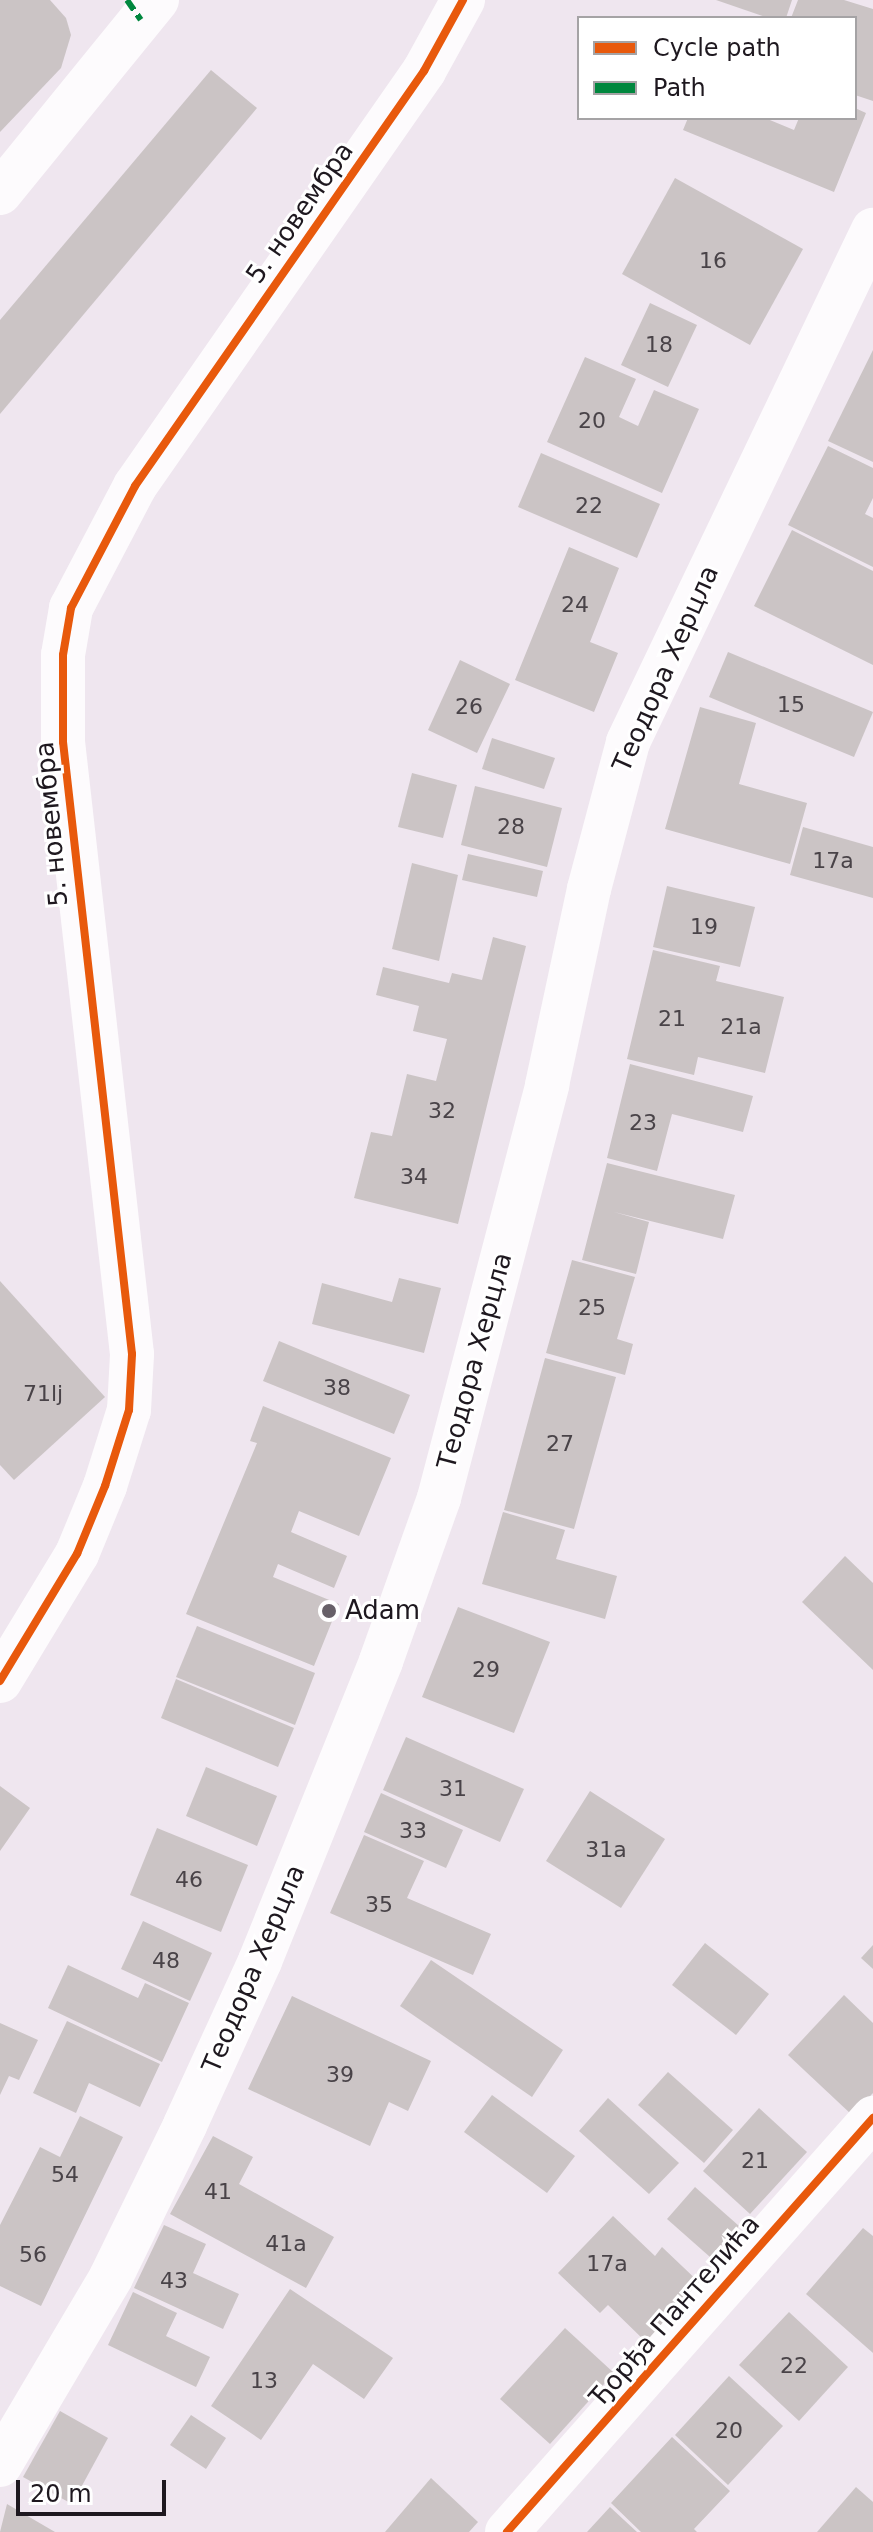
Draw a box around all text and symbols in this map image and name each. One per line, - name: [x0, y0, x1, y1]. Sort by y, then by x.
- legend: [577, 16, 857, 120]
- text: Cycle path: [653, 34, 781, 62]
- text: Path: [653, 74, 706, 102]
- street label: 5. новембра: [240, 136, 360, 290]
- house number: 16: [699, 248, 727, 274]
- house number: 18: [645, 332, 673, 358]
- house number: 20: [578, 408, 606, 434]
- house number: 22: [575, 493, 603, 519]
- street label: Теодора Херцла: [606, 561, 726, 777]
- house number: 24: [561, 592, 589, 618]
- house number: 15: [777, 692, 805, 718]
- house number: 26: [455, 694, 483, 720]
- street label: 5. новембра: [29, 740, 75, 908]
- house number: 28: [497, 814, 525, 840]
- house number: 17a: [812, 848, 854, 874]
- house number: 19: [690, 914, 718, 940]
- house number: 21: [658, 1006, 686, 1032]
- house number: 21a: [720, 1014, 762, 1040]
- house number: 32: [428, 1098, 456, 1124]
- house number: 23: [629, 1110, 657, 1136]
- house number: 34: [400, 1164, 428, 1190]
- street label: Теодора Херцла: [431, 1249, 519, 1473]
- house number: 25: [578, 1295, 606, 1321]
- house number: 38: [323, 1375, 351, 1401]
- house number: 71lj: [23, 1381, 63, 1407]
- house number: 27: [546, 1431, 574, 1457]
- place label: Adam: [345, 1595, 420, 1627]
- marker: Adam: [320, 1602, 338, 1620]
- house number: 29: [472, 1657, 500, 1683]
- house number: 31: [439, 1776, 467, 1802]
- house number: 33: [399, 1818, 427, 1844]
- house number: 31a: [585, 1837, 627, 1863]
- street label: Теодора Херцла: [196, 1860, 312, 2078]
- house number: 46: [175, 1867, 203, 1893]
- house number: 35: [365, 1892, 393, 1918]
- house number: 48: [152, 1948, 180, 1974]
- house number: 39: [326, 2062, 354, 2088]
- house number: 21: [741, 2148, 769, 2174]
- house number: 54: [51, 2162, 79, 2188]
- house number: 41: [204, 2179, 232, 2205]
- street label: Ђорђа Пантелића: [583, 2209, 767, 2413]
- house number: 41a: [265, 2231, 307, 2257]
- house number: 56: [19, 2242, 47, 2268]
- house number: 17a: [586, 2251, 628, 2277]
- house number: 43: [160, 2268, 188, 2294]
- house number: 22: [780, 2353, 808, 2379]
- house number: 13: [250, 2368, 278, 2394]
- house number: 20: [715, 2418, 743, 2444]
- scale bar: [20, 2464, 170, 2514]
- text: 20 m: [30, 2480, 92, 2508]

